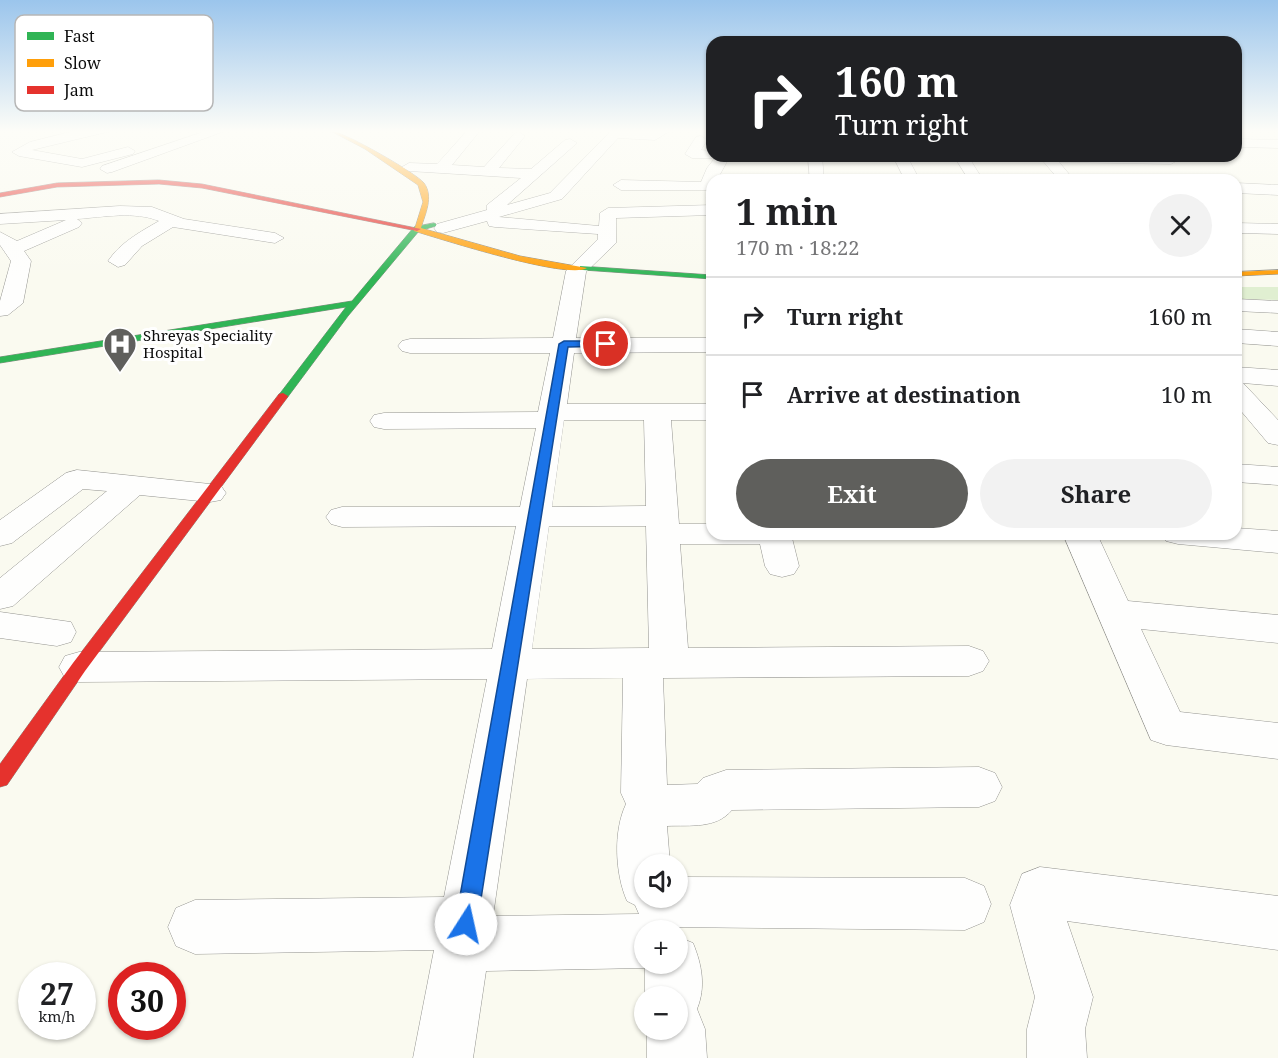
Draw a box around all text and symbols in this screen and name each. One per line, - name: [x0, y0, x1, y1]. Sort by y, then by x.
- legend: [15, 15, 213, 111]
- text: Fast: [64, 25, 95, 47]
- text: Slow: [64, 52, 101, 74]
- text: 160 m: [835, 52, 959, 109]
- icon: right: [736, 60, 814, 138]
- text: Jam: [63, 79, 94, 101]
- text: Turn right: [835, 106, 968, 143]
- text: 1 min: [736, 187, 838, 236]
- button: close: [1149, 194, 1212, 257]
- text: 170 m · 18:22: [736, 234, 859, 261]
- icon: right: [736, 300, 769, 333]
- text: Turn right: [787, 301, 903, 331]
- text: 160 m: [1149, 301, 1212, 331]
- pin: [580, 318, 631, 369]
- place label: Shreyas Speciality Hospital: [143, 325, 273, 362]
- hospital icon: Shreyas Speciality Hospital: [102, 326, 138, 373]
- icon: arrive: [589, 327, 622, 360]
- icon: arrive: [736, 378, 769, 411]
- text: Arrive at destination: [787, 379, 1021, 409]
- text: 10 m: [1161, 379, 1212, 409]
- button: Exit: [736, 459, 968, 528]
- button: Share: [980, 459, 1212, 528]
- map controls: [634, 854, 688, 1040]
- button: sound: [634, 854, 688, 908]
- position arrow: [434, 892, 498, 956]
- button: +: [634, 920, 688, 974]
- speed limit sign: 30: [108, 962, 186, 1040]
- text: 27: [40, 973, 74, 1014]
- button: −: [634, 986, 688, 1040]
- text: km/h: [39, 1006, 75, 1026]

